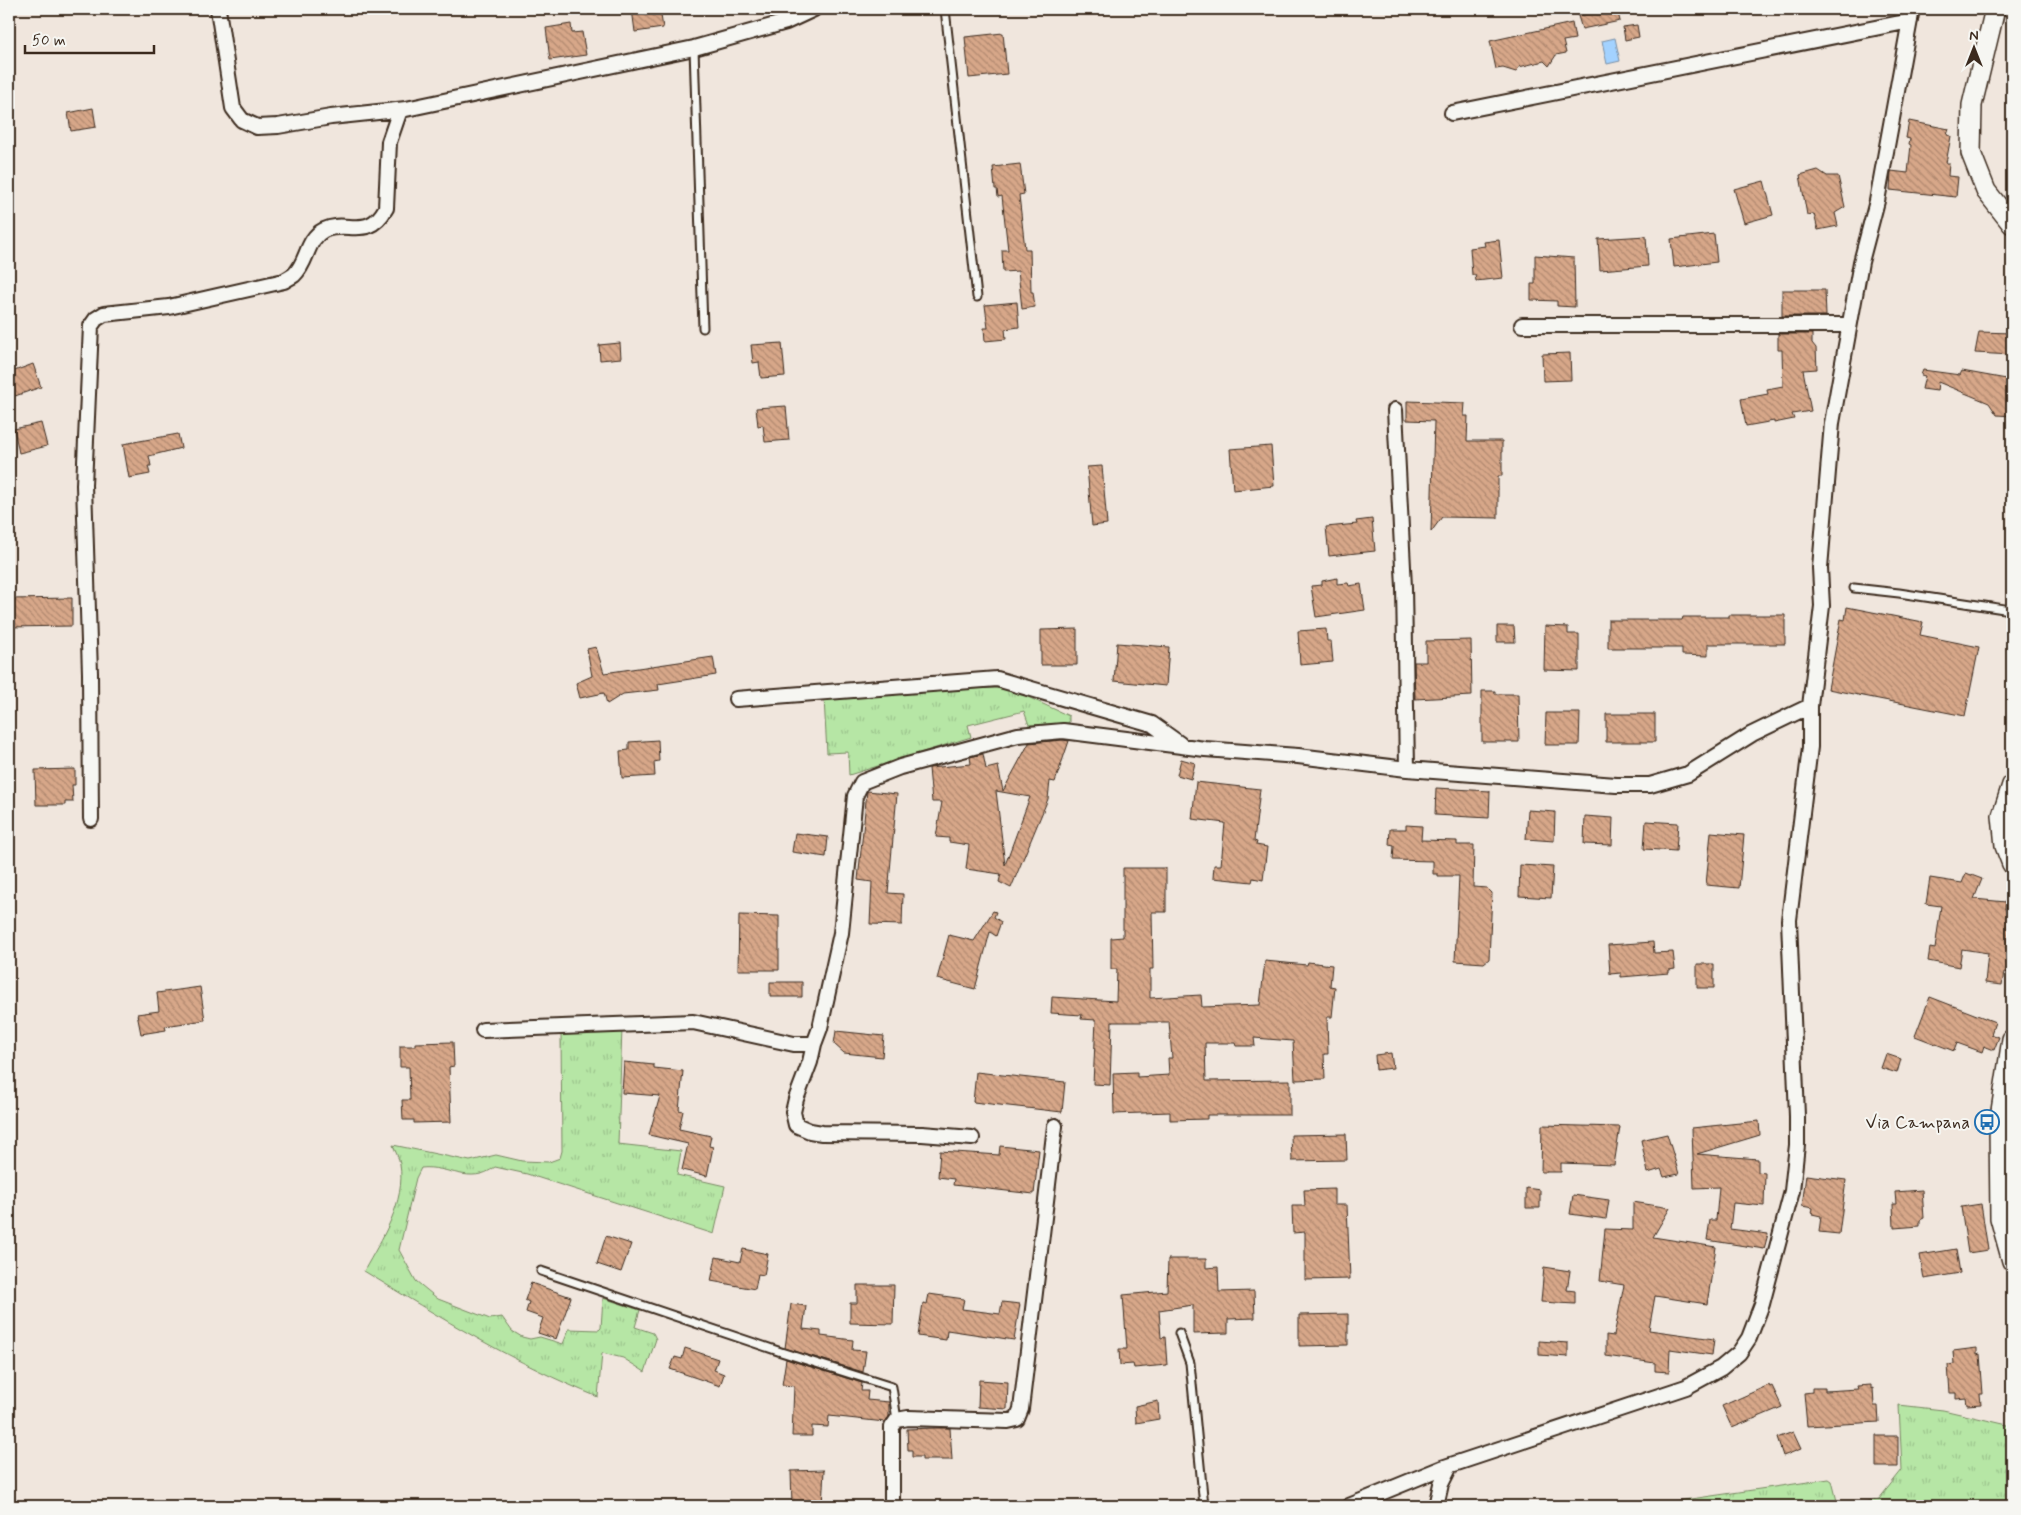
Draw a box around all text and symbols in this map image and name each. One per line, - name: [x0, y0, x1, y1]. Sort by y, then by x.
- scale bar: [25, 22, 154, 54]
- north arrow: [1948, 22, 1998, 72]
- text: N: [1969, 27, 1979, 45]
- text: 50 m: [32, 31, 66, 51]
- bus stop icon: Via Campana: [1974, 1109, 2000, 1135]
- place label: Via Campana: [1866, 1111, 1970, 1135]

